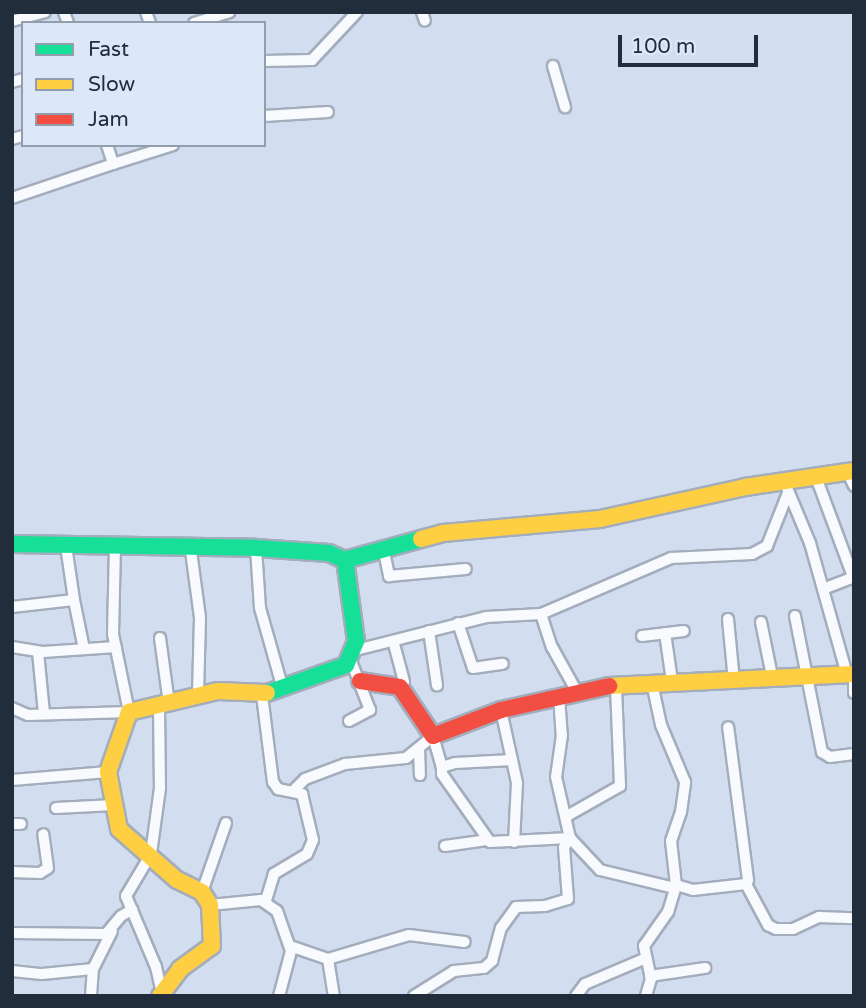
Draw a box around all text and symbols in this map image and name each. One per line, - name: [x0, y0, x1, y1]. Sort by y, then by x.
- legend: [21, 21, 266, 147]
- scale bar: [621, 21, 761, 65]
- text: 100 m: [631, 34, 695, 59]
- text: Fast: [88, 37, 129, 62]
- text: Slow: [88, 72, 135, 97]
- text: Jam: [88, 107, 129, 132]

